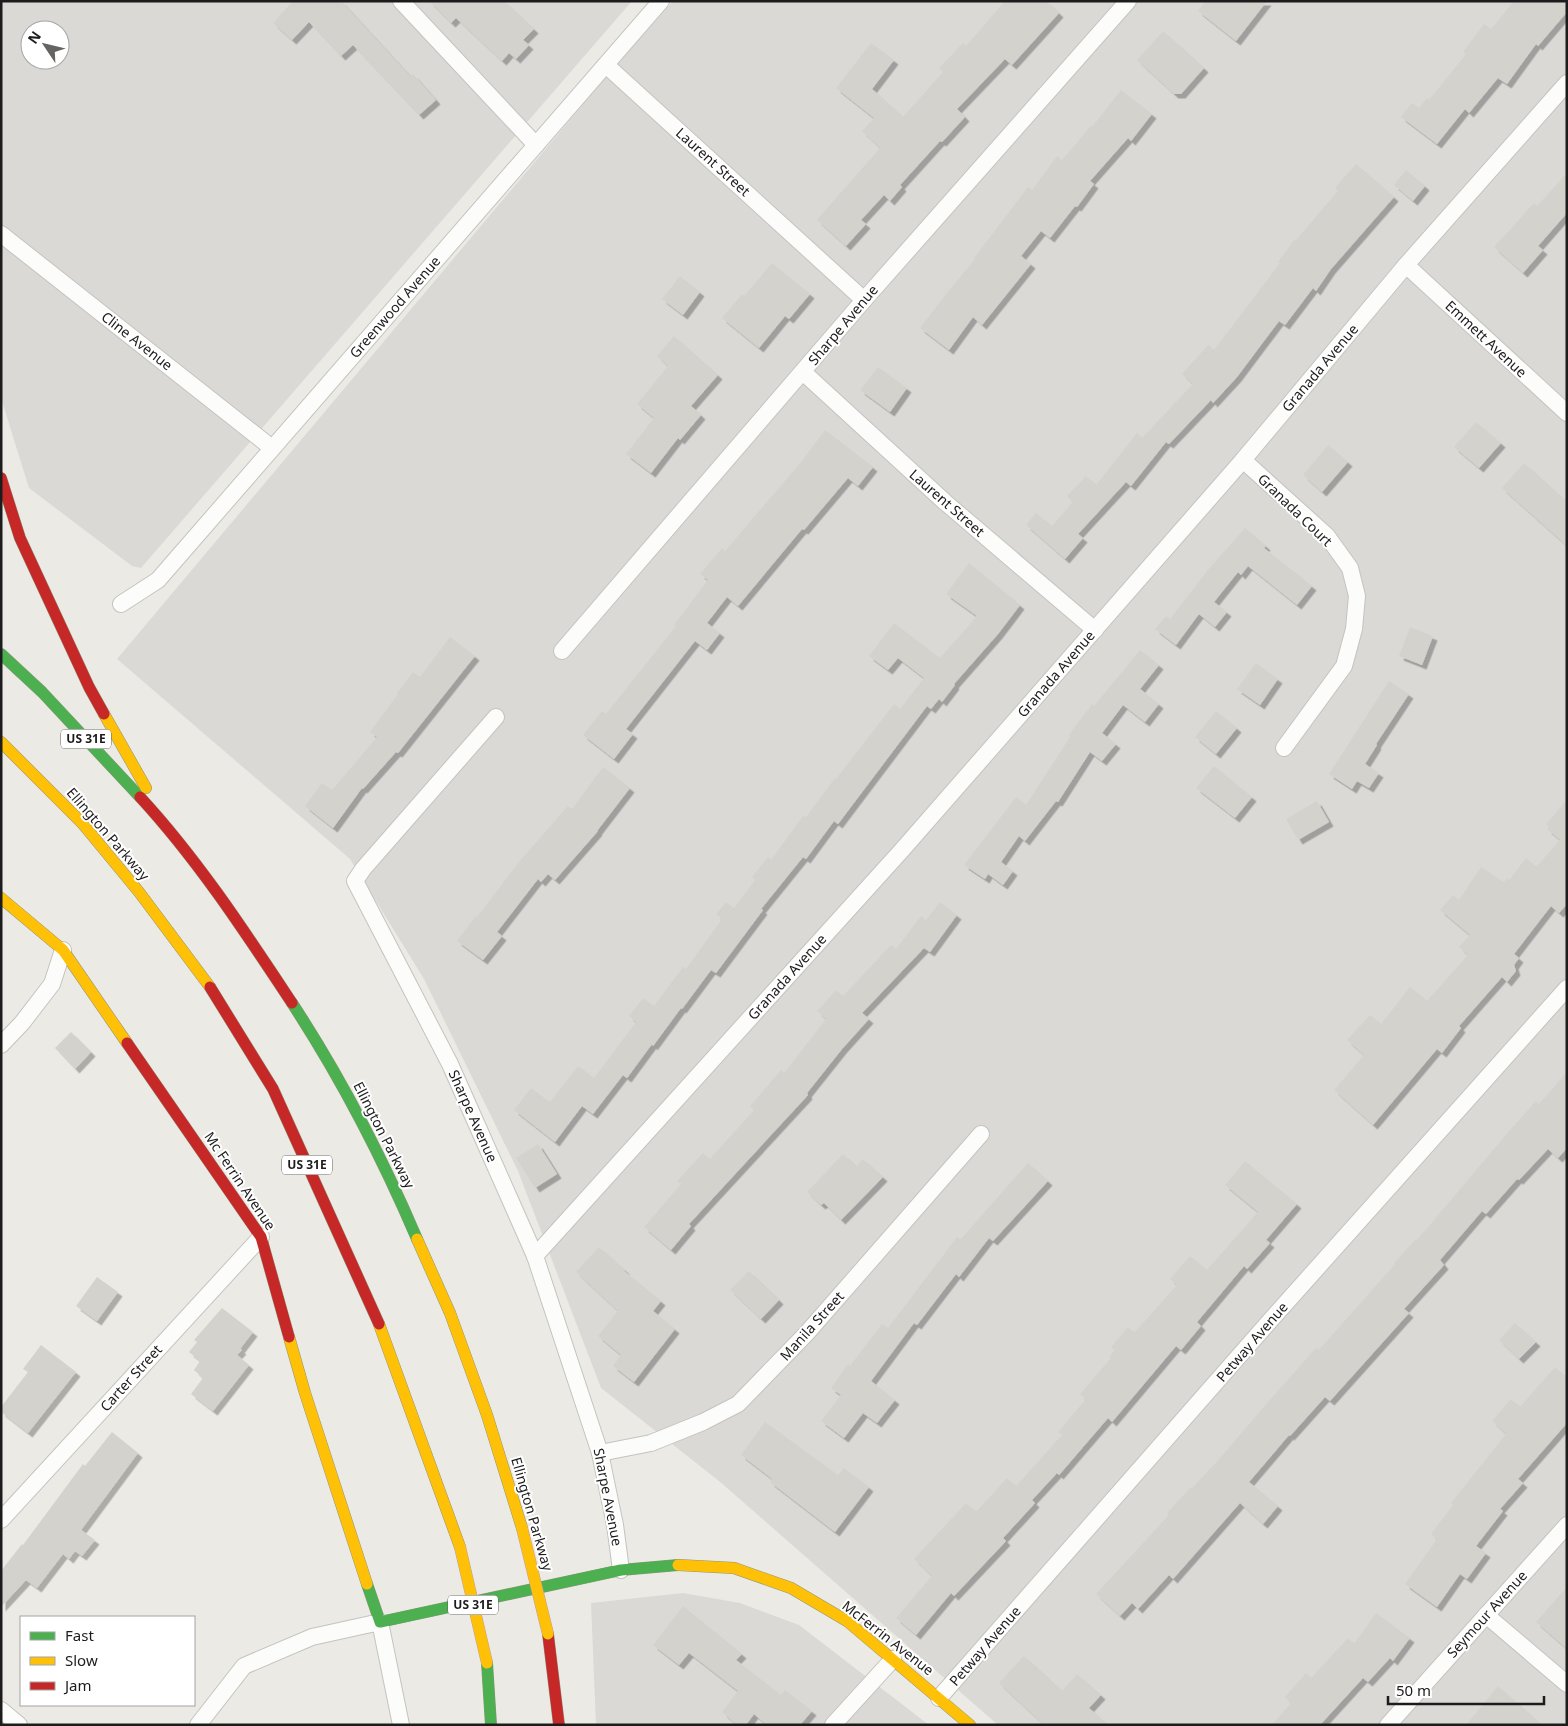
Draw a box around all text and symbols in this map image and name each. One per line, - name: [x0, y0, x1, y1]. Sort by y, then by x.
- north arrow: [20, 20, 70, 70]
- text: N: [23, 27, 45, 47]
- street label: Laurent Street: [672, 123, 755, 200]
- street label: Greenwood Avenue: [345, 252, 444, 362]
- street label: Sharpe Avenue: [803, 280, 882, 369]
- street label: Emmett Avenue: [1442, 296, 1531, 381]
- street label: Cline Avenue: [98, 307, 177, 374]
- street label: Granada Avenue: [1277, 320, 1362, 416]
- street label: Laurent Street: [906, 465, 989, 541]
- street label: Granada Court: [1254, 469, 1337, 550]
- street label: Granada Avenue: [1013, 626, 1099, 721]
- road number: US 31E: [61, 730, 111, 749]
- street label: Ellington Parkway: [63, 783, 155, 885]
- street label: Granada Avenue: [743, 930, 830, 1024]
- street label: Sharpe Avenue: [445, 1067, 502, 1165]
- street label: Ellington Parkway: [349, 1078, 420, 1192]
- street label: Mc Ferrin Avenue: [200, 1128, 280, 1234]
- road number: US 31E: [282, 1156, 332, 1174]
- street label: Manila Street: [775, 1287, 848, 1364]
- street label: Petway Avenue: [1212, 1298, 1292, 1386]
- street label: Carter Street: [95, 1340, 166, 1415]
- street label: Sharpe Avenue: [590, 1446, 627, 1548]
- street label: Ellington Parkway: [507, 1455, 558, 1574]
- street label: Seymour Avenue: [1442, 1566, 1531, 1661]
- road number: US 31E: [448, 1596, 498, 1614]
- street label: McFerrin Avenue: [839, 1596, 938, 1679]
- street label: Petway Avenue: [945, 1602, 1025, 1690]
- legend: [20, 1616, 195, 1706]
- text: Fast: [65, 1625, 94, 1645]
- text: Slow: [65, 1650, 98, 1670]
- scale bar: [1388, 1674, 1544, 1706]
- text: Jam: [63, 1675, 92, 1695]
- text: 50 m: [1396, 1680, 1431, 1700]

